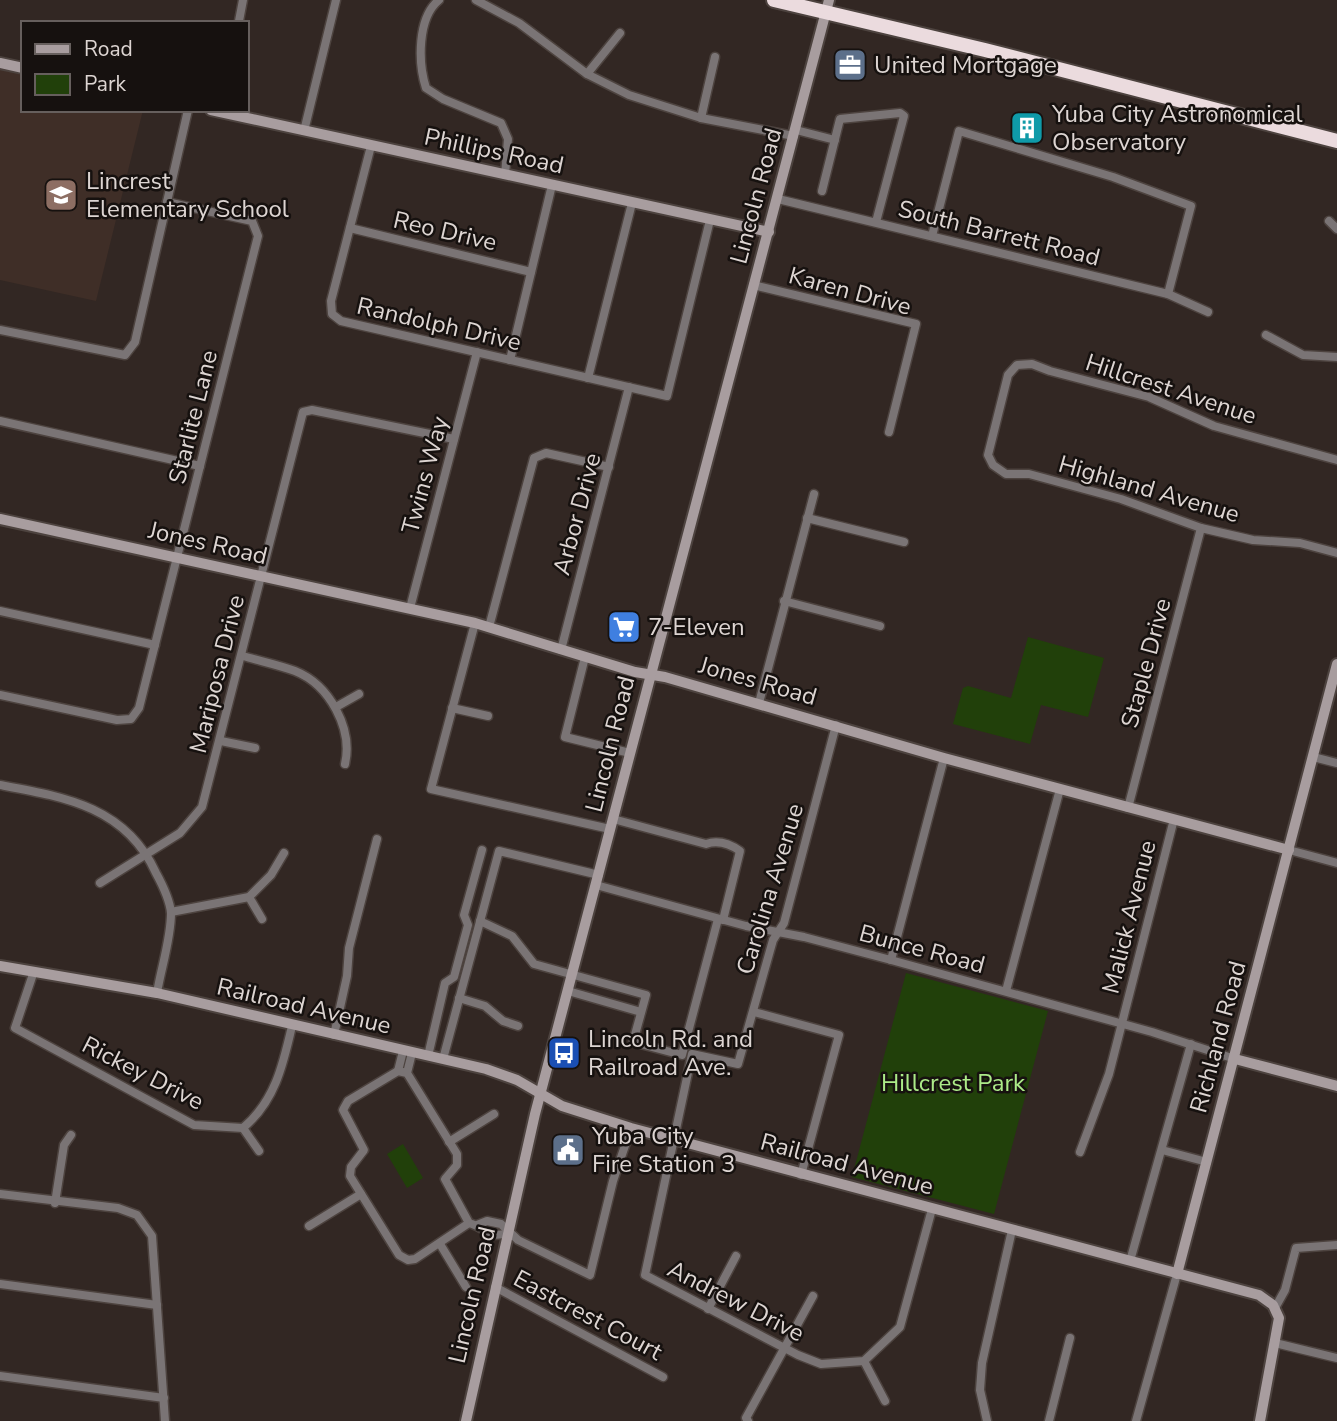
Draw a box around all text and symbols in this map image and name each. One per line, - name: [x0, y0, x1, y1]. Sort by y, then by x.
- legend: [21, 21, 248, 112]
- text: Road: [84, 35, 133, 63]
- office icon: United Mortgage: [831, 46, 869, 84]
- place label: United Mortgage: [874, 49, 1057, 81]
- text: Park: [84, 70, 126, 98]
- place label: Yuba City Astronomical Observatory: [1051, 98, 1303, 158]
- building icon: Yuba City Astronomical Observatory: [1008, 109, 1046, 147]
- street label: Phillips Road: [421, 121, 567, 181]
- street label: Lincoln Road: [723, 125, 789, 267]
- place label: Lincrest Elementary School: [86, 165, 289, 225]
- school or university icon: Lincrest Elementary School: [42, 176, 80, 214]
- street label: South Barrett Road: [895, 192, 1103, 274]
- street label: Reo Drive: [390, 204, 500, 258]
- street label: Karen Drive: [785, 259, 915, 323]
- street label: Randolph Drive: [354, 290, 524, 358]
- street label: Hillcrest Avenue: [1081, 346, 1261, 432]
- street label: Starlite Lane: [161, 347, 225, 487]
- street label: Twins Way: [394, 412, 456, 537]
- street label: Highland Avenue: [1055, 448, 1243, 530]
- street label: Arbor Drive: [545, 449, 609, 579]
- street label: Jones Road: [144, 514, 271, 572]
- street label: Mariposa Drive: [182, 591, 252, 757]
- street label: Staple Drive: [1113, 595, 1179, 731]
- supermarket icon: 7-Eleven: [605, 608, 643, 646]
- place label: 7-Eleven: [648, 611, 745, 643]
- street label: Jones Road: [694, 649, 821, 713]
- street label: Lincoln Road: [578, 673, 642, 815]
- street label: Carolina Avenue: [729, 800, 811, 978]
- street label: Malick Avenue: [1094, 837, 1164, 997]
- street label: Bunce Road: [856, 917, 988, 981]
- street label: Richland Road: [1182, 958, 1254, 1116]
- street label: Railroad Avenue: [214, 970, 394, 1042]
- place label: Lincoln Rd. and Railroad Ave.: [588, 1023, 753, 1083]
- street label: Rickey Drive: [77, 1029, 209, 1117]
- bus stop icon: Lincoln Rd. and Railroad Ave.: [545, 1034, 583, 1072]
- park label: Hillcrest Park: [881, 1067, 1026, 1099]
- place label: Yuba City Fire Station 3: [591, 1120, 735, 1180]
- street label: Railroad Avenue: [757, 1126, 937, 1202]
- public building icon: Yuba City Fire Station 3: [549, 1131, 587, 1169]
- street label: Lincoln Road: [441, 1224, 503, 1366]
- street label: Andrew Drive: [662, 1253, 810, 1349]
- street label: Eastcrest Court: [508, 1262, 669, 1368]

